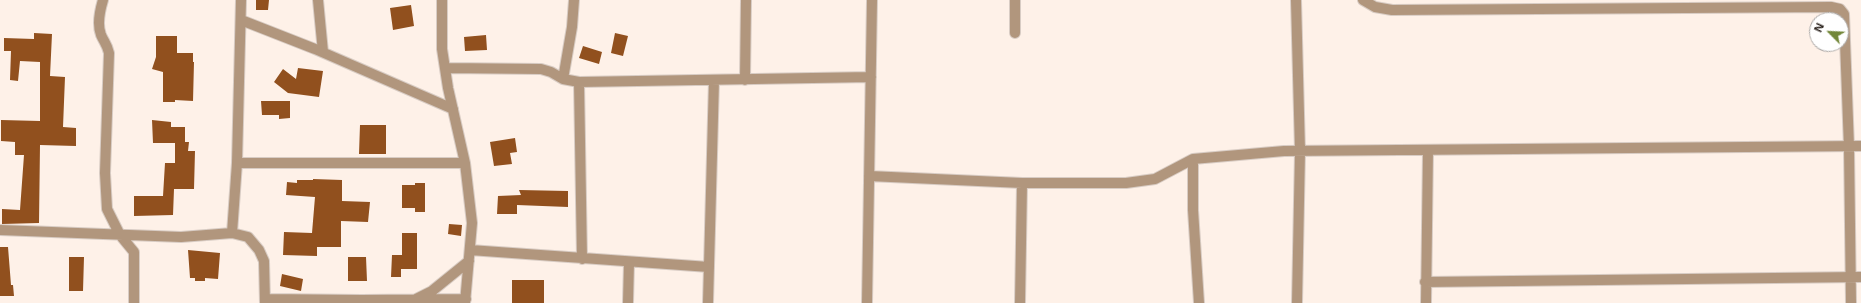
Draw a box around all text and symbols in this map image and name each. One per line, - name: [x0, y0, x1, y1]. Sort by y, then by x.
- north arrow: [1809, 12, 1849, 52]
- text: N: [1810, 20, 1827, 34]

